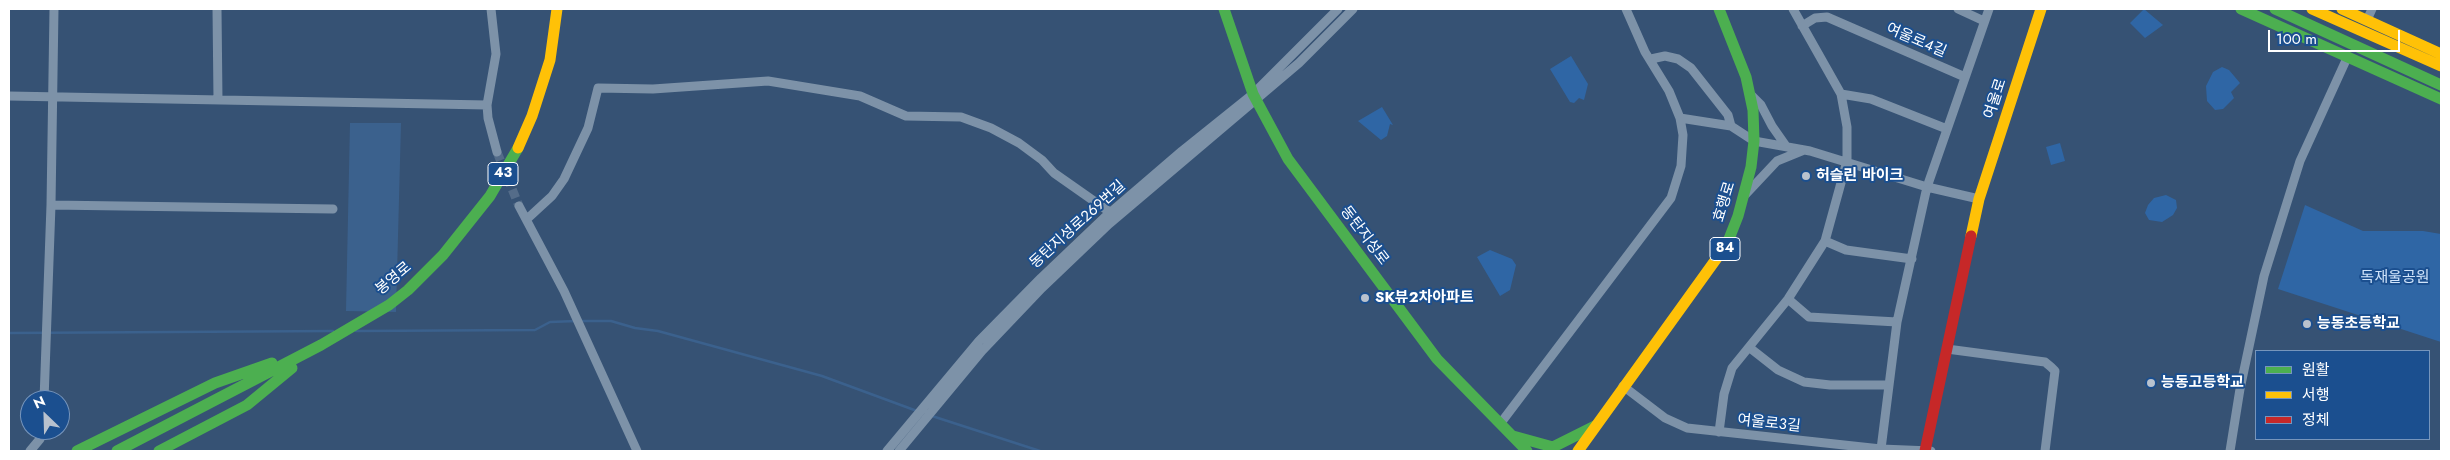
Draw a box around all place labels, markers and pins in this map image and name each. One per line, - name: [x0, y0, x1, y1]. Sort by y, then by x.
- place label: 허슬린 바이크: [1816, 167, 1903, 185]
- marker: 허슬린 바이크: [1800, 170, 1812, 182]
- place label: SK뷰2차아파트: [1375, 289, 1474, 307]
- marker: SK뷰2차아파트: [1359, 292, 1371, 304]
- place label: 능동초등학교: [2317, 315, 2400, 333]
- marker: 능동초등학교: [2301, 318, 2313, 330]
- place label: 능동고등학교: [2161, 374, 2244, 392]
- marker: 능동고등학교: [2145, 377, 2157, 389]

